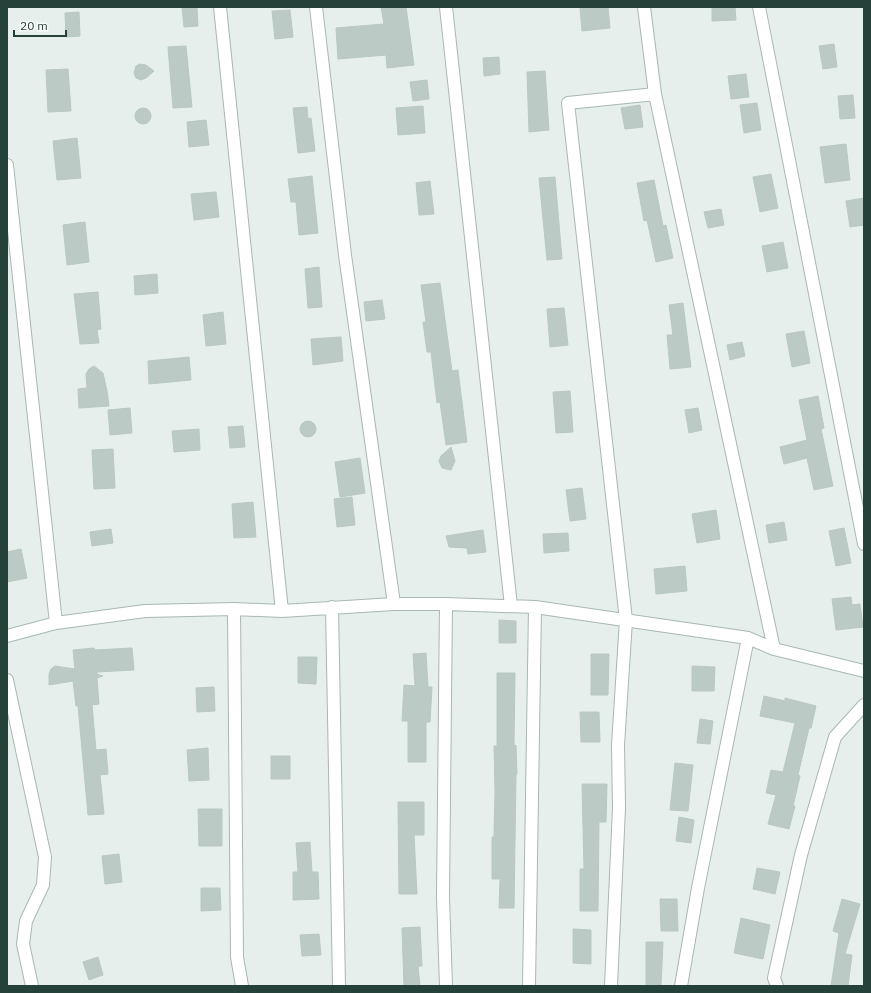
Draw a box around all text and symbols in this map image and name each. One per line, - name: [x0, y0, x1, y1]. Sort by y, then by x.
- scale bar: [14, 12, 66, 38]
- text: 20 m: [20, 18, 48, 33]

